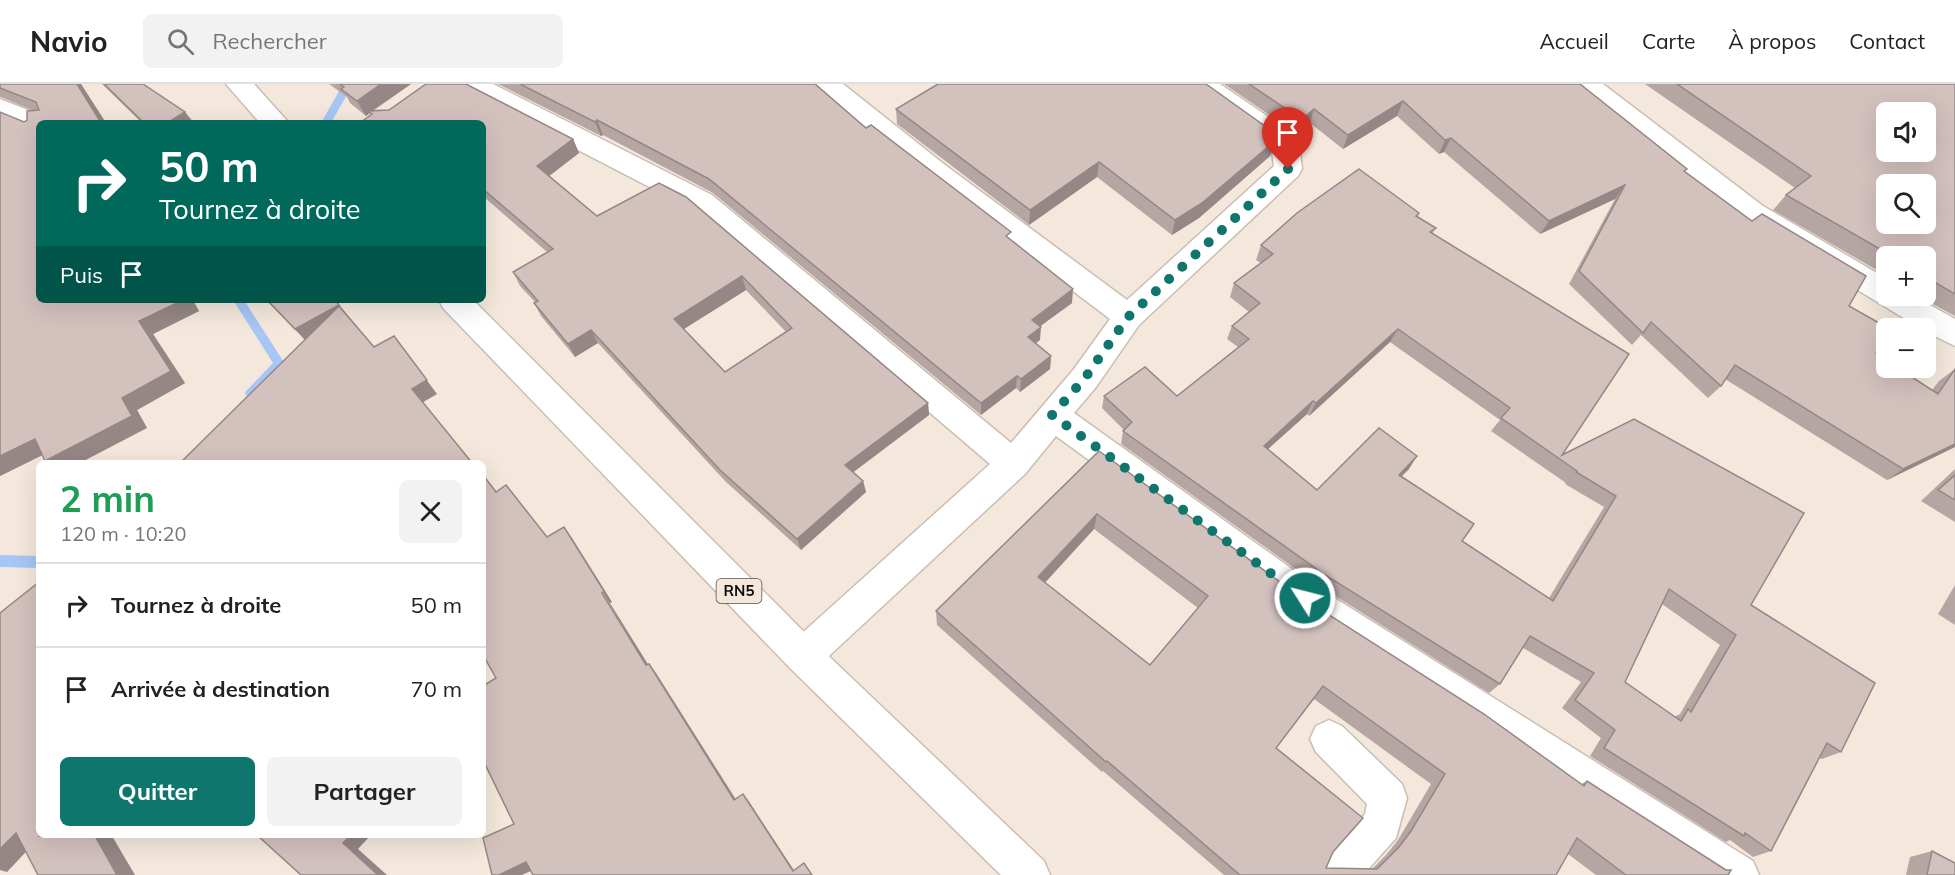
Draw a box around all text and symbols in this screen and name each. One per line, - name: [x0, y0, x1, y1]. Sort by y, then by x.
- search box: [143, 14, 563, 68]
- text: Navio: [30, 24, 107, 59]
- icon: search: [164, 25, 197, 58]
- text: Rechercher: [212, 27, 327, 55]
- text: Accueil: [1539, 28, 1609, 54]
- text: Carte: [1642, 28, 1695, 54]
- text: À propos: [1728, 28, 1816, 54]
- text: Contact: [1849, 28, 1925, 54]
- map controls: [1876, 102, 1936, 378]
- button: sound: [1876, 102, 1936, 162]
- pin: [1262, 107, 1313, 169]
- icon: arrive: [1271, 116, 1304, 149]
- text: 50 m: [159, 140, 259, 193]
- icon: right: [60, 144, 138, 222]
- button: search: [1876, 174, 1936, 234]
- text: Tournez à droite: [159, 192, 360, 226]
- button: +: [1876, 246, 1936, 306]
- icon: arrive: [115, 258, 148, 291]
- text: Puis: [60, 261, 103, 289]
- button: −: [1876, 318, 1936, 378]
- text: 2 min: [60, 476, 155, 521]
- button: close: [399, 480, 462, 543]
- text: 120 m · 10:20: [60, 521, 186, 546]
- position arrow: [1273, 566, 1337, 630]
- road number: RN5: [716, 579, 762, 603]
- icon: right: [60, 589, 93, 622]
- text: Tournez à droite: [111, 591, 281, 619]
- text: 50 m: [411, 591, 462, 619]
- icon: arrive: [60, 673, 93, 706]
- text: Arrivée à destination: [111, 675, 330, 703]
- text: 70 m: [411, 675, 462, 703]
- button: Quitter: [60, 757, 255, 826]
- button: Partager: [267, 757, 462, 826]

